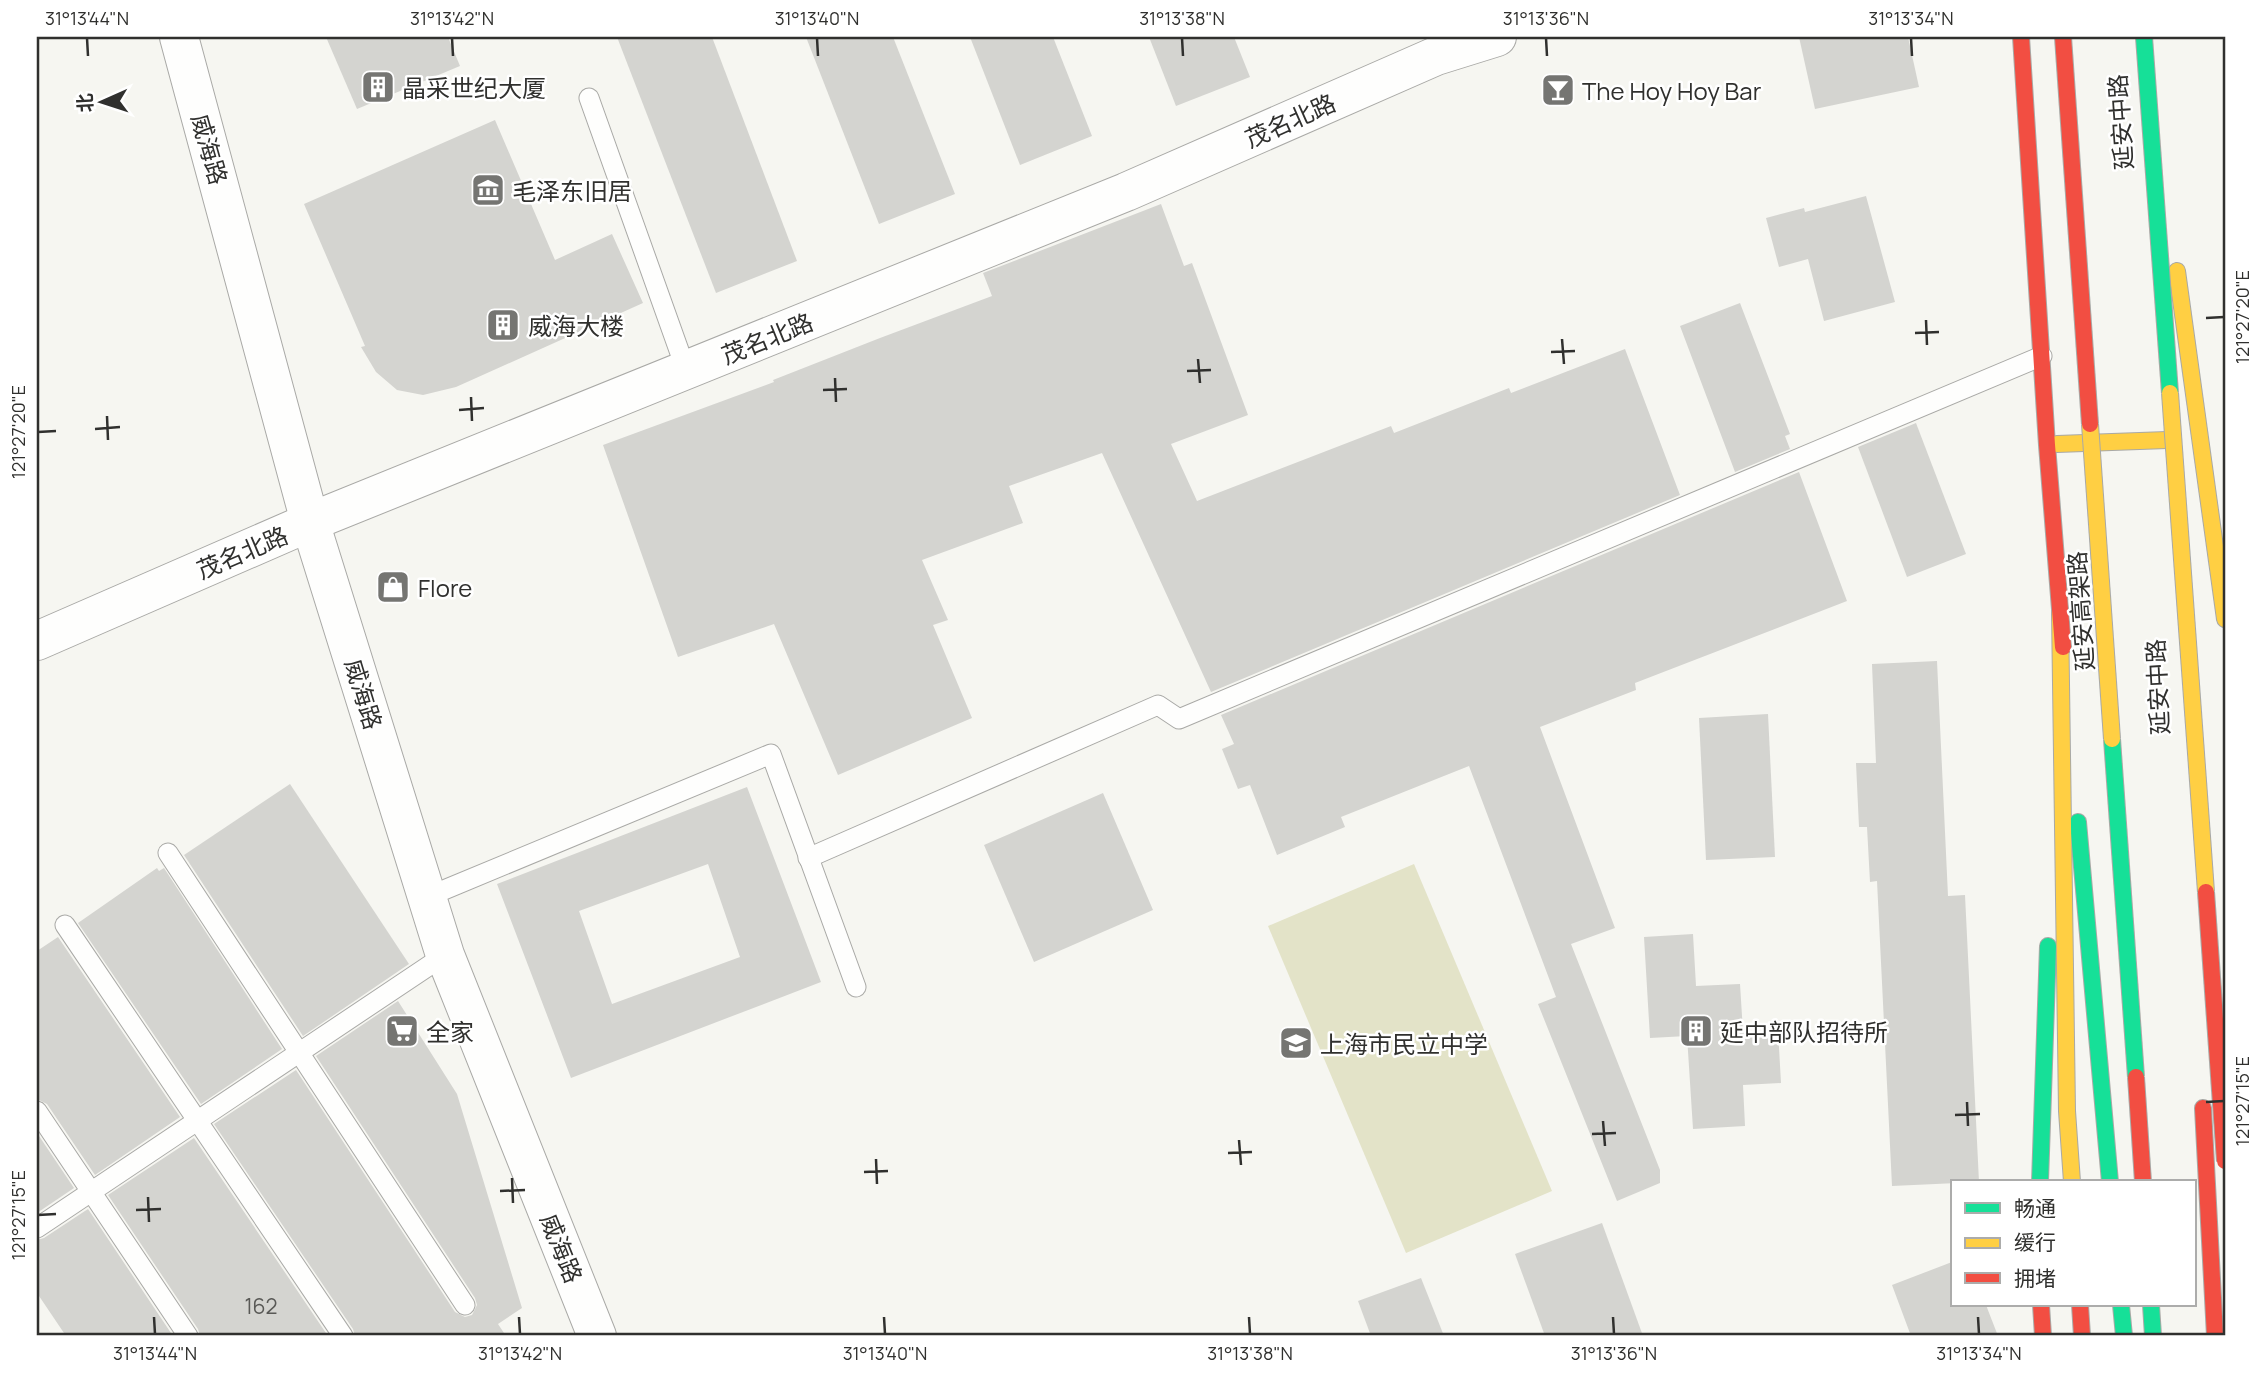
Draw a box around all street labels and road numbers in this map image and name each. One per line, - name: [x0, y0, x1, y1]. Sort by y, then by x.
- street label: 延安中路: [2100, 73, 2140, 171]
- street label: 茂名北路: [1239, 85, 1341, 155]
- street label: 威海路: [184, 110, 236, 188]
- street label: 茂名北路: [716, 305, 818, 371]
- street label: 茂名北路: [191, 518, 293, 586]
- street label: 延安高架路: [2059, 550, 2101, 672]
- street label: 延安中路: [2138, 638, 2176, 736]
- street label: 威海路: [338, 655, 390, 733]
- street label: 威海路: [533, 1208, 591, 1288]

